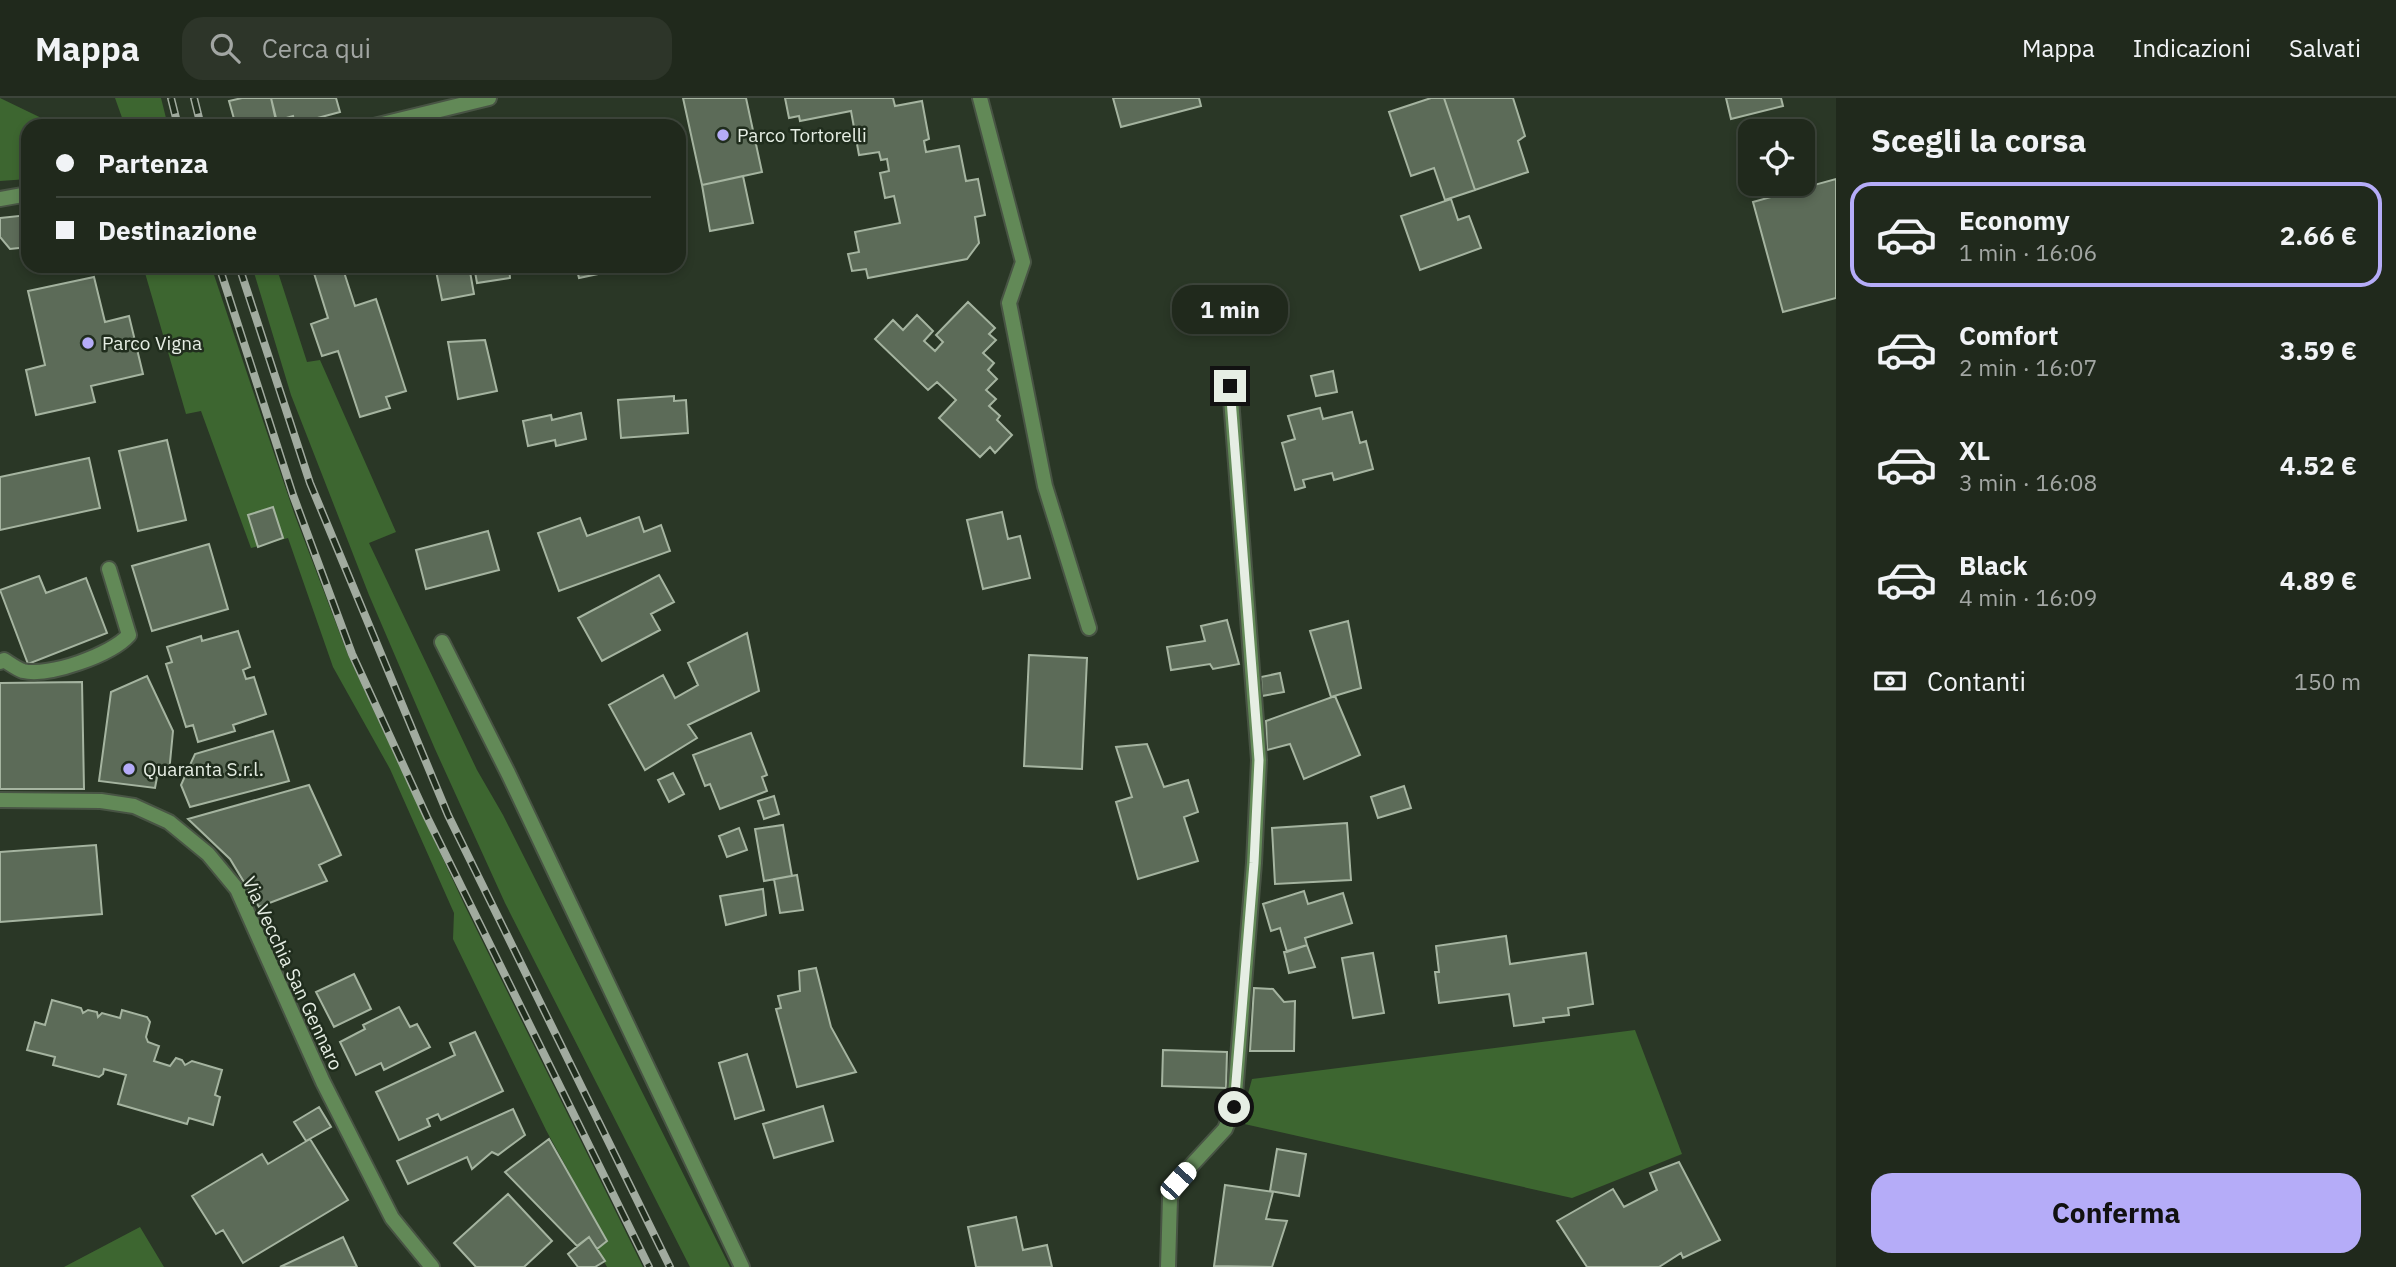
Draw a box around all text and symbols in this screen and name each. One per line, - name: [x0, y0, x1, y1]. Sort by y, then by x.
- search box: [182, 17, 672, 80]
- text: Mappa: [35, 27, 140, 70]
- icon: search: [206, 29, 244, 67]
- text: Cerca qui: [262, 31, 371, 65]
- text: Mappa: [2022, 32, 2095, 64]
- text: Indicazioni: [2133, 32, 2251, 64]
- text: Salvati: [2289, 32, 2361, 64]
- map controls: [1738, 119, 1815, 196]
- button: locate: [1738, 119, 1815, 196]
- text: Scegli la corsa: [1871, 119, 2087, 161]
- place label: Parco Tortorelli: [737, 123, 867, 147]
- marker: Parco Tortorelli: [715, 127, 731, 143]
- text: Partenza: [98, 146, 208, 180]
- icon: car: [1875, 203, 1938, 266]
- text: Economy: [1959, 203, 2070, 237]
- text: Destinazione: [98, 213, 257, 247]
- text: 2.66 €: [2280, 218, 2357, 252]
- text: 1 min · 16:06: [1959, 237, 2097, 267]
- callout: 1 min: [1172, 285, 1288, 334]
- text: 1 min: [1200, 294, 1260, 324]
- icon: car: [1875, 318, 1938, 381]
- text: Comfort: [1959, 318, 2058, 352]
- place label: Parco Vigna: [102, 331, 202, 355]
- text: 3.59 €: [2280, 333, 2357, 367]
- marker: Parco Vigna: [80, 335, 96, 351]
- text: 2 min · 16:07: [1959, 352, 2097, 382]
- route end: [1214, 370, 1246, 402]
- icon: car: [1875, 433, 1938, 496]
- text: XL: [1959, 433, 1990, 467]
- text: 4.52 €: [2280, 448, 2357, 482]
- text: 3 min · 16:08: [1959, 467, 2097, 497]
- icon: car: [1875, 548, 1938, 611]
- text: Black: [1959, 548, 2027, 582]
- text: 4.89 €: [2280, 563, 2357, 597]
- text: 4 min · 16:09: [1959, 582, 2097, 612]
- icon: cash: [1871, 662, 1909, 700]
- text: Contanti: [1927, 664, 2026, 698]
- text: 150 m: [2294, 666, 2361, 696]
- place label: Quaranta S.r.l.: [143, 757, 264, 781]
- marker: Quaranta S.r.l.: [121, 761, 137, 777]
- street label: Via Vecchia San Gennaro: [238, 872, 348, 1074]
- route start: [1218, 1091, 1250, 1123]
- car: [1157, 1158, 1200, 1204]
- button: Conferma: [1871, 1173, 2361, 1253]

